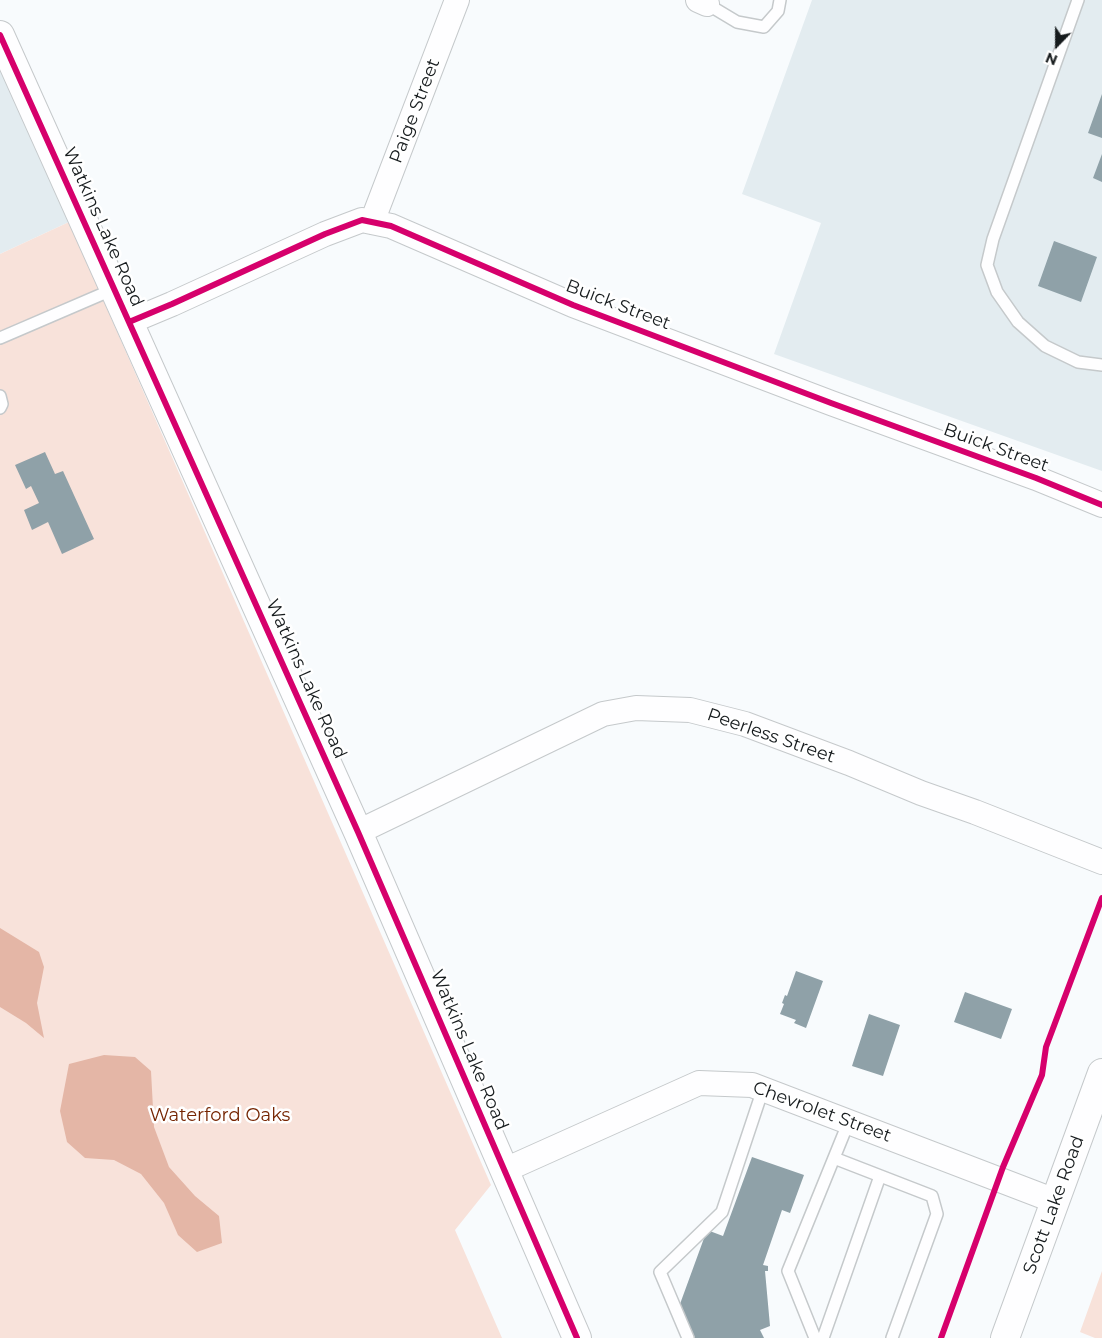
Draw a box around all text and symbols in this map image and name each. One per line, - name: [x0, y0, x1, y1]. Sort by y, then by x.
- north arrow: [1032, 20, 1082, 70]
- text: N: [1043, 48, 1060, 69]
- street label: Paige Street: [385, 56, 445, 166]
- street label: Watkins Lake Road: [58, 144, 148, 310]
- street label: Buick Street: [563, 275, 673, 335]
- street label: Buick Street: [940, 419, 1052, 477]
- street label: Watkins Lake Road: [261, 596, 351, 762]
- street label: Peerless Street: [704, 704, 838, 768]
- street label: Watkins Lake Road: [425, 966, 513, 1134]
- street label: Chevrolet Street: [750, 1077, 894, 1147]
- park label: Waterford Oaks: [150, 1105, 290, 1127]
- street label: Scott Lake Road: [1019, 1133, 1089, 1277]

